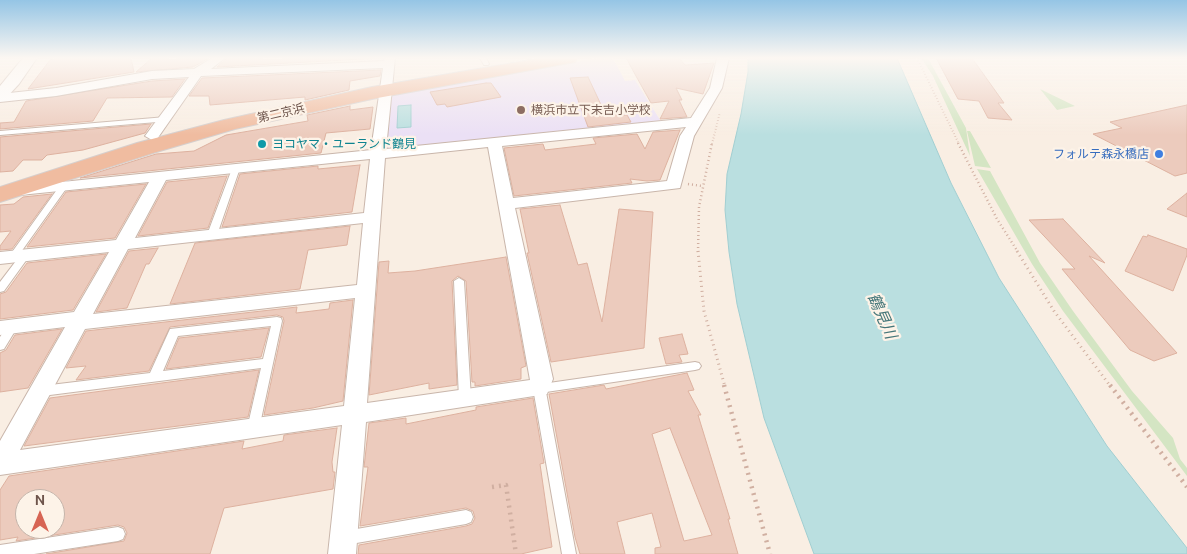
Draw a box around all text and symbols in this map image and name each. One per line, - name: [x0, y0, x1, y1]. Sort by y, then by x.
- street label: 第二京浜: [256, 101, 306, 125]
- place label: 横浜市立下末吉小学校: [531, 103, 651, 117]
- marker: 横浜市立下末吉小学校: [515, 104, 527, 116]
- place label: ヨコヤマ・ユーランド鶴見: [272, 137, 416, 151]
- marker: ヨコヤマ・ユーランド鶴見: [256, 138, 268, 150]
- place label: フォルテ森永橋店: [1053, 147, 1149, 161]
- marker: フォルテ森永橋店: [1153, 148, 1165, 160]
- water label: 鶴見川: [863, 290, 901, 342]
- north arrow: [15, 489, 65, 539]
- text: N: [35, 492, 45, 508]

